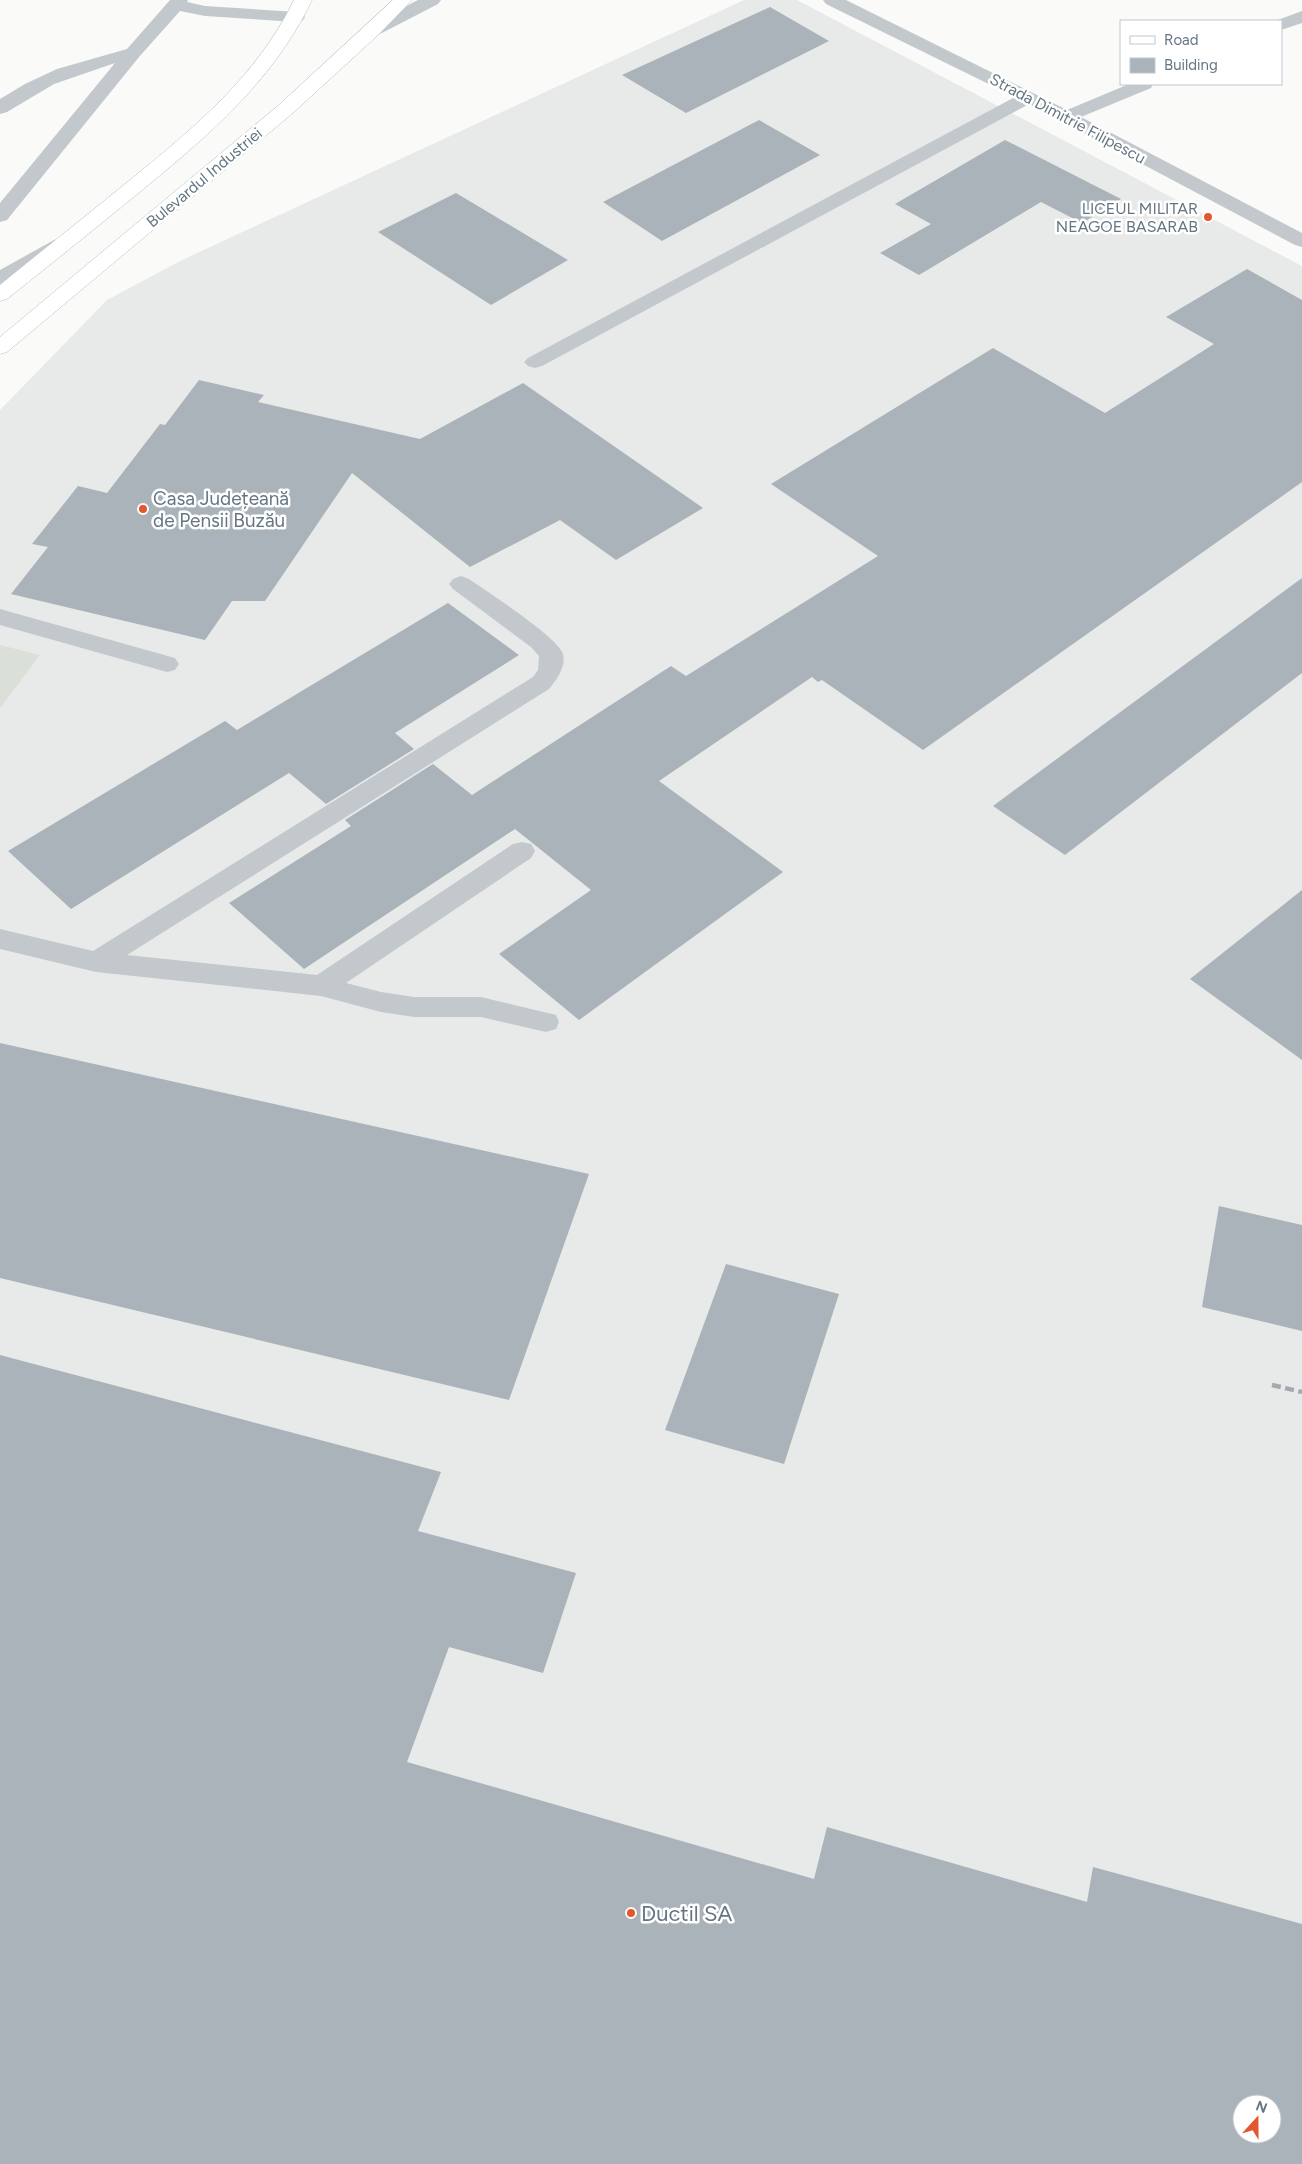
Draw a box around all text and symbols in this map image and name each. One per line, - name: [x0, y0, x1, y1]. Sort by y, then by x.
- legend: [1120, 20, 1282, 85]
- text: Road: [1164, 31, 1199, 49]
- text: Building: [1164, 56, 1218, 74]
- street label: Strada Dimitrie Filipescu: [987, 69, 1149, 168]
- street label: Bulevardul Industriei: [143, 124, 266, 231]
- place label: LICEUL MILITAR NEAGOE BASARAB: [1056, 199, 1198, 236]
- marker: LICEUL MILITAR NEAGOE BASARAB: [1202, 211, 1214, 223]
- place label: Casa Județeană de Pensii Buzău: [153, 487, 289, 532]
- marker: Casa Județeană de Pensii Buzău: [137, 503, 149, 515]
- place label: Ductil SA: [641, 1900, 733, 1927]
- marker: Ductil SA: [625, 1907, 637, 1919]
- north arrow: [1232, 2094, 1282, 2144]
- text: N: [1253, 2097, 1270, 2117]

